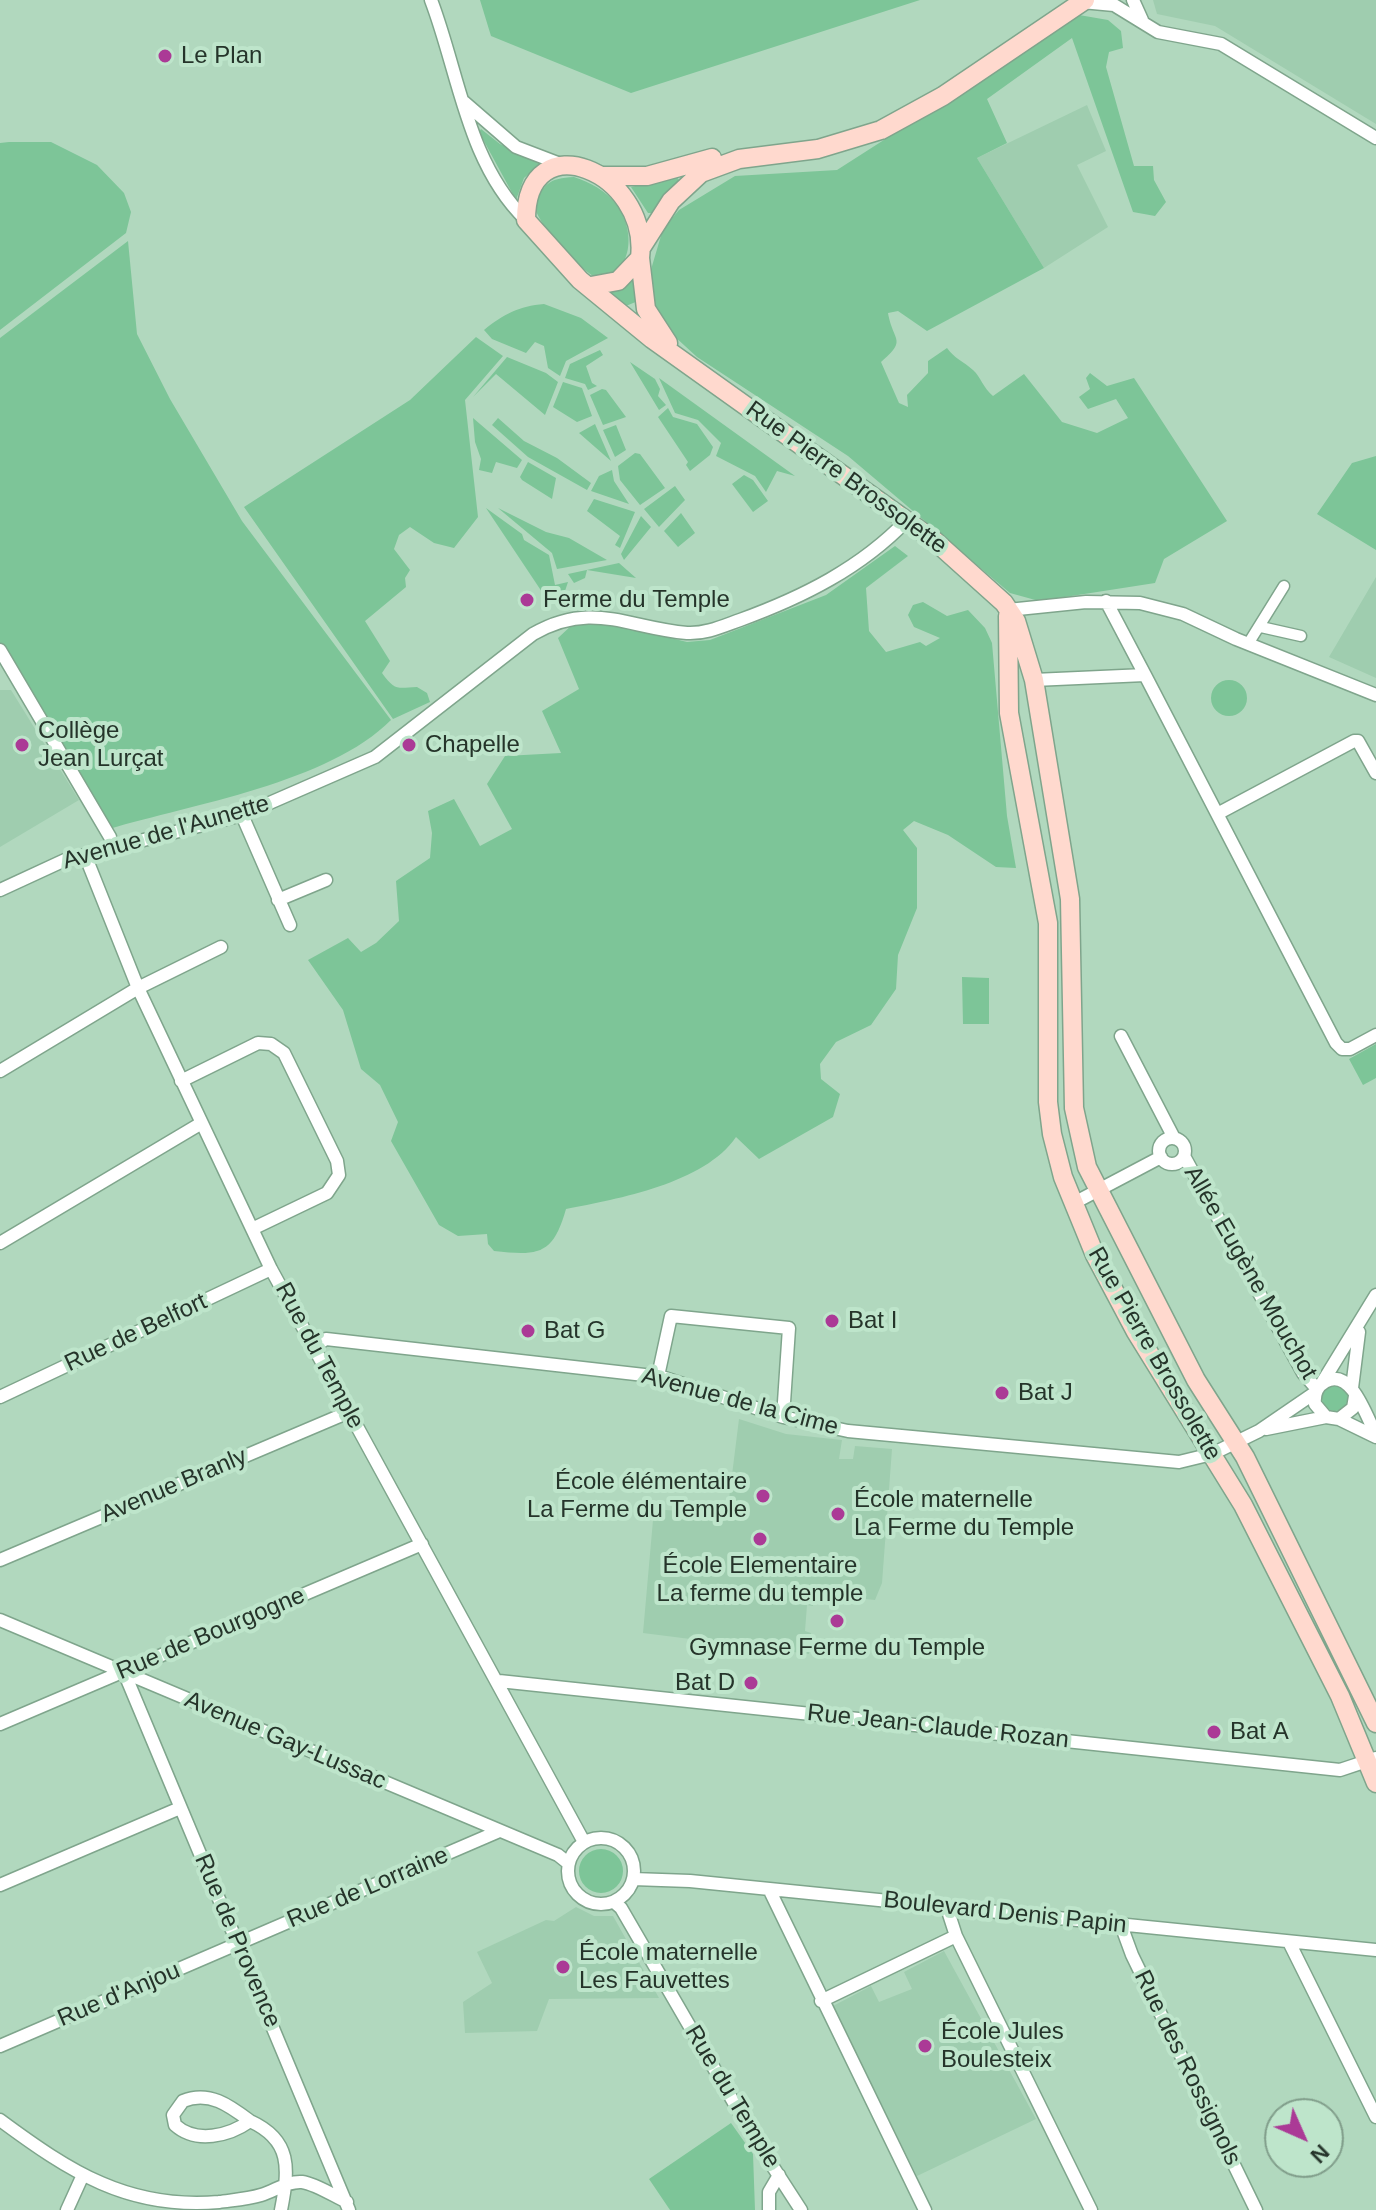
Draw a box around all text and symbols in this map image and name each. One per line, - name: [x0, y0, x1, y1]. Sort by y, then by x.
- place label: Le Plan: [181, 42, 262, 70]
- marker: Le Plan: [156, 47, 174, 65]
- street label: Rue Pierre Brossolette: [740, 395, 952, 561]
- place label: Ferme du Temple: [543, 586, 730, 614]
- marker: Ferme du Temple: [518, 591, 536, 609]
- place label: Collège Jean Lurçat: [38, 717, 163, 773]
- place label: Chapelle: [425, 731, 520, 759]
- marker: Collège Jean Lurçat: [13, 736, 31, 754]
- marker: Chapelle: [400, 736, 418, 754]
- street label: Avenue de l'Aunette: [59, 790, 273, 876]
- street label: Allée Eugène Mouchot: [1177, 1161, 1323, 1385]
- street label: Rue Pierre Brossolette: [1081, 1242, 1227, 1466]
- street label: Rue du Temple: [268, 1278, 370, 1434]
- street label: Rue de Belfort: [60, 1288, 212, 1378]
- place label: Bat I: [848, 1307, 897, 1335]
- marker: Bat I: [823, 1312, 841, 1330]
- place label: Bat G: [544, 1317, 605, 1345]
- marker: Bat G: [519, 1322, 537, 1340]
- street label: Avenue de la Cime: [639, 1362, 841, 1442]
- place label: Bat J: [1018, 1379, 1073, 1407]
- marker: Bat J: [993, 1384, 1011, 1402]
- street label: Avenue Branly: [97, 1442, 251, 1530]
- place label: École élémentaire La Ferme du Temple: [527, 1468, 747, 1524]
- place label: École maternelle La Ferme du Temple: [854, 1486, 1074, 1542]
- marker: École élémentaire La Ferme du Temple: [754, 1487, 772, 1505]
- marker: École maternelle La Ferme du Temple: [829, 1505, 847, 1523]
- marker: École Elementaire La ferme du temple: [751, 1530, 769, 1548]
- place label: École Elementaire La ferme du temple: [657, 1552, 863, 1608]
- street label: Rue de Bourgogne: [113, 1581, 309, 1687]
- marker: Gymnase Ferme du Temple: [828, 1612, 846, 1630]
- place label: Gymnase Ferme du Temple: [689, 1634, 985, 1662]
- place label: Bat D: [675, 1669, 735, 1697]
- marker: Bat D: [742, 1674, 760, 1692]
- street label: Avenue Gay-Lussac: [180, 1686, 390, 1796]
- street label: Rue Jean-Claude Rozan: [806, 1699, 1070, 1755]
- place label: Bat A: [1230, 1718, 1289, 1746]
- marker: Bat A: [1205, 1723, 1223, 1741]
- street label: Rue de Lorraine: [283, 1841, 453, 1935]
- street label: Rue de Provence: [188, 1850, 286, 2032]
- street label: Boulevard Denis Papin: [882, 1886, 1128, 1940]
- place label: École maternelle Les Fauvettes: [579, 1939, 758, 1995]
- street label: Rue d'Anjou: [54, 1956, 184, 2034]
- marker: École maternelle Les Fauvettes: [554, 1958, 572, 1976]
- street label: Rue des Rossignols: [1127, 1966, 1247, 2170]
- place label: École Jules Boulesteix: [941, 2018, 1064, 2074]
- street label: Rue du Temple: [678, 2020, 786, 2174]
- marker: École Jules Boulesteix: [916, 2037, 934, 2055]
- north arrow: [1264, 2098, 1344, 2178]
- text: N: [1305, 2139, 1334, 2168]

